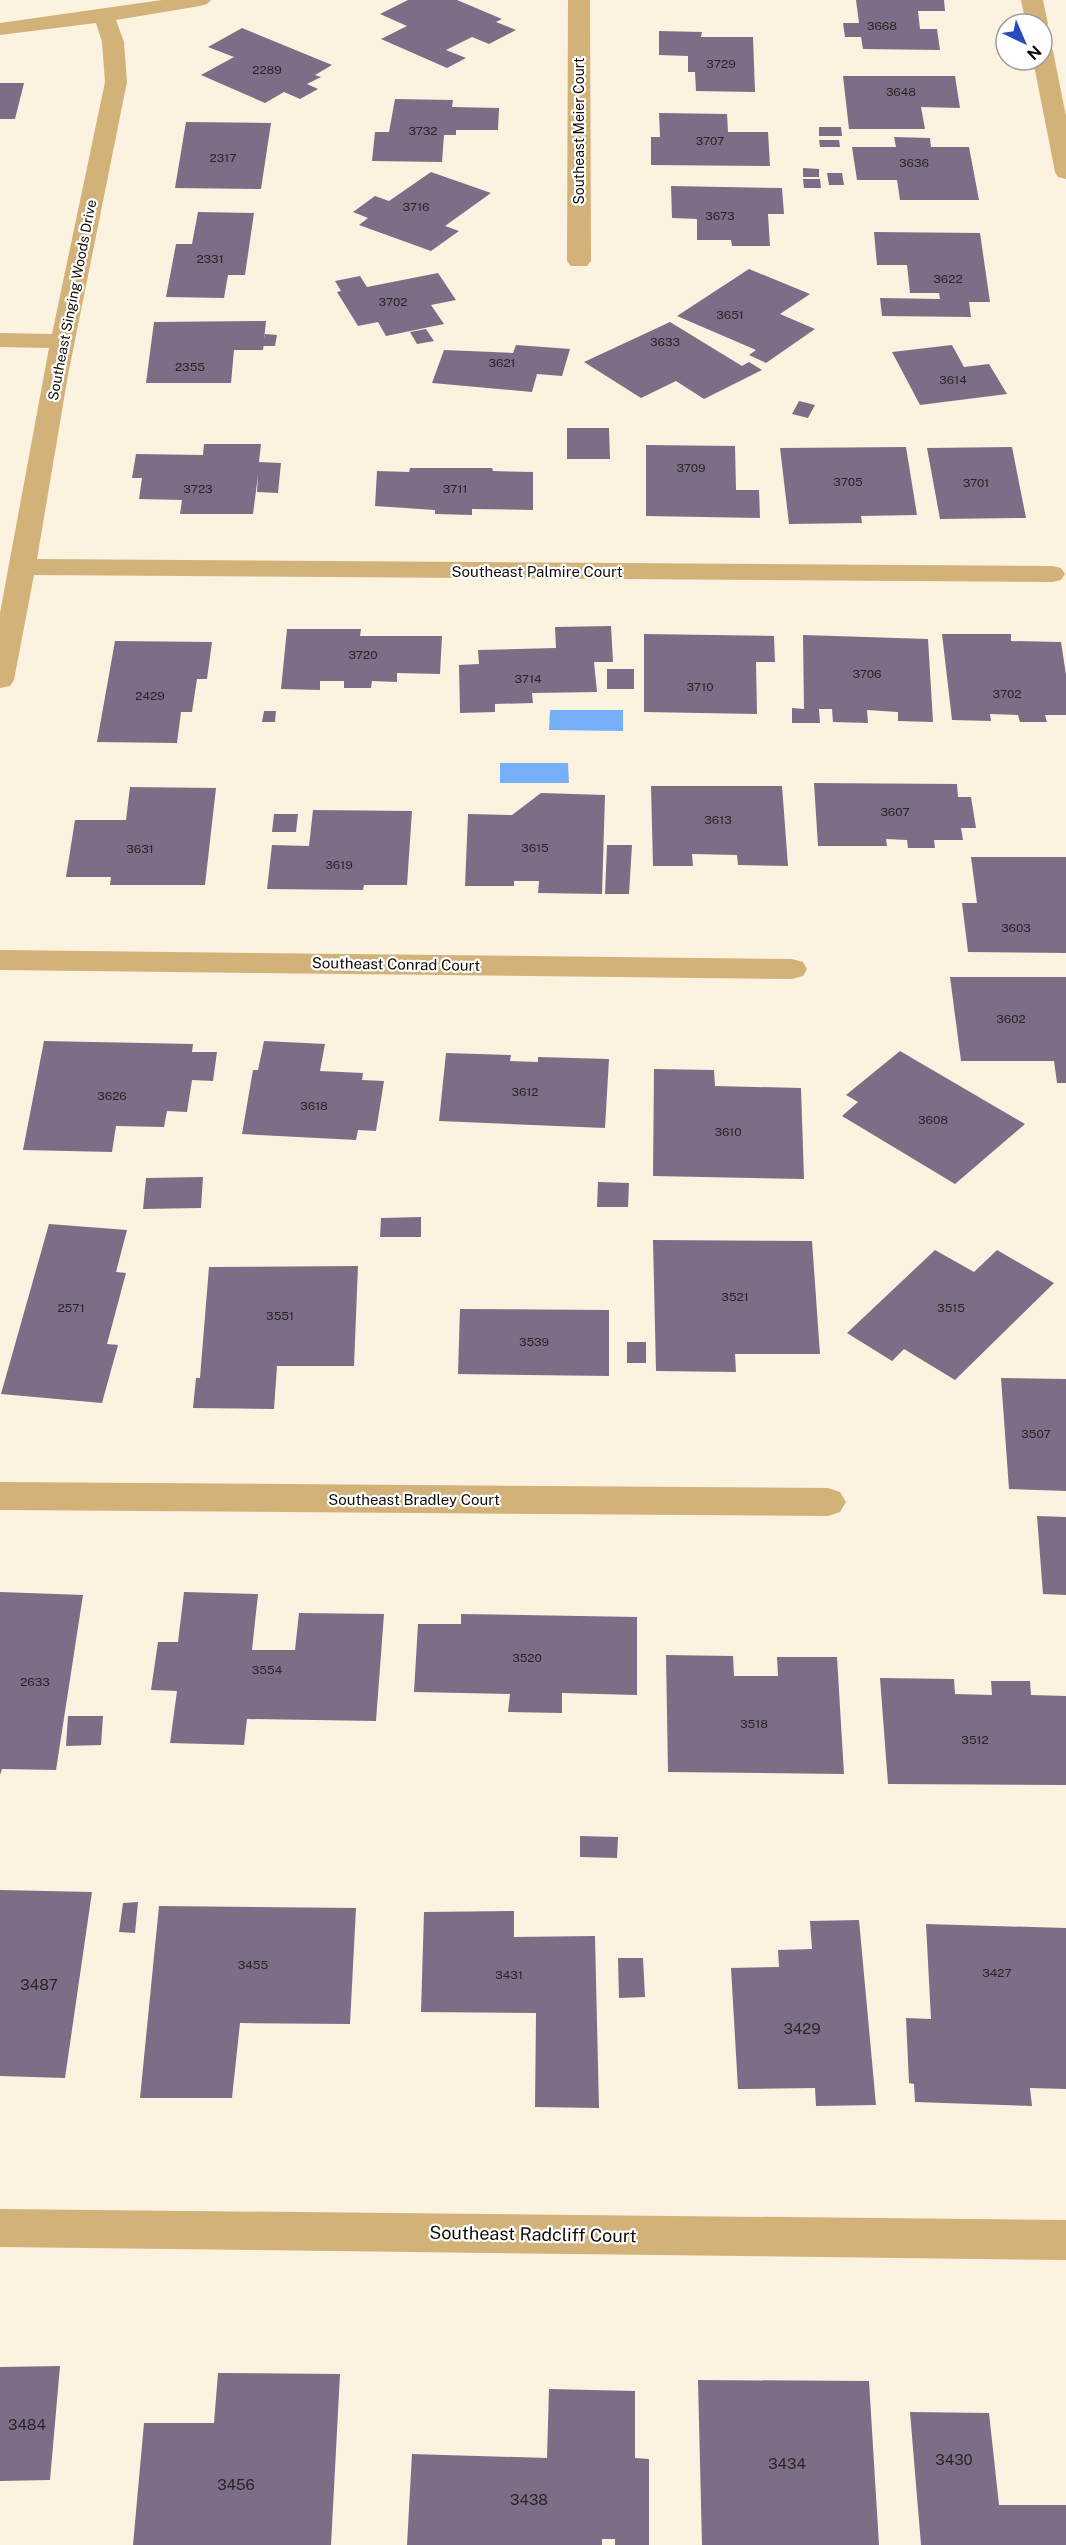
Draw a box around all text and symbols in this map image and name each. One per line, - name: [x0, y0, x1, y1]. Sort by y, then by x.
- north arrow: [994, 12, 1054, 72]
- house number: 3668: [867, 19, 897, 33]
- text: N: [1023, 41, 1045, 64]
- street label: Southeast Meier Court: [571, 57, 587, 205]
- house number: 3729: [706, 57, 736, 71]
- house number: 2289: [252, 63, 282, 77]
- house number: 3648: [886, 85, 916, 99]
- house number: 3732: [408, 124, 438, 138]
- house number: 3707: [696, 134, 724, 148]
- house number: 2317: [210, 151, 236, 165]
- house number: 3636: [899, 156, 929, 170]
- street label: Southeast Singing Woods Drive: [45, 198, 99, 402]
- house number: 3716: [402, 200, 430, 214]
- house number: 3673: [705, 209, 735, 223]
- house number: 2331: [196, 252, 224, 266]
- house number: 3622: [933, 272, 963, 286]
- house number: 3702: [379, 295, 407, 309]
- house number: 3651: [716, 308, 744, 322]
- house number: 3633: [650, 335, 680, 349]
- house number: 3621: [489, 356, 516, 370]
- house number: 2355: [175, 360, 205, 374]
- house number: 3614: [939, 373, 967, 387]
- house number: 3709: [676, 461, 706, 475]
- house number: 3705: [833, 475, 863, 489]
- house number: 3701: [963, 476, 989, 490]
- house number: 3723: [183, 482, 213, 496]
- house number: 3711: [443, 482, 467, 496]
- street label: Southeast Palmire Court: [451, 563, 623, 580]
- house number: 3720: [348, 648, 378, 662]
- house number: 3706: [852, 667, 882, 681]
- house number: 3714: [514, 672, 542, 686]
- house number: 3710: [686, 680, 714, 694]
- house number: 3702: [993, 687, 1021, 701]
- house number: 2429: [135, 689, 165, 703]
- house number: 3607: [880, 805, 910, 819]
- house number: 3613: [704, 813, 732, 827]
- house number: 3615: [521, 841, 549, 855]
- house number: 3631: [126, 842, 154, 856]
- house number: 3619: [325, 858, 353, 872]
- house number: 3603: [1001, 921, 1031, 935]
- street label: Southeast Conrad Court: [312, 954, 480, 974]
- house number: 3602: [996, 1012, 1026, 1026]
- house number: 3612: [512, 1085, 539, 1099]
- house number: 3626: [97, 1089, 127, 1103]
- house number: 3618: [300, 1099, 328, 1113]
- house number: 3608: [918, 1113, 948, 1127]
- house number: 3610: [714, 1125, 742, 1139]
- house number: 3521: [721, 1290, 749, 1304]
- house number: 2571: [57, 1301, 85, 1315]
- house number: 3515: [937, 1301, 965, 1315]
- house number: 3551: [266, 1309, 294, 1323]
- house number: 3539: [519, 1335, 549, 1349]
- house number: 3507: [1021, 1427, 1051, 1441]
- street label: Southeast Bradley Court: [328, 1491, 500, 1508]
- house number: 3520: [512, 1651, 542, 1665]
- house number: 3554: [252, 1663, 283, 1677]
- house number: 2633: [20, 1675, 50, 1689]
- house number: 3518: [740, 1717, 768, 1731]
- house number: 3512: [961, 1733, 989, 1747]
- house number: 3455: [238, 1958, 268, 1972]
- house number: 3427: [982, 1966, 1012, 1980]
- house number: 3431: [495, 1968, 523, 1982]
- house number: 3487: [20, 1976, 58, 1993]
- house number: 3429: [783, 2020, 821, 2037]
- street label: Southeast Radcliff Court: [429, 2222, 637, 2246]
- house number: 3484: [8, 2416, 46, 2433]
- house number: 3430: [935, 2451, 973, 2468]
- house number: 3434: [768, 2455, 806, 2472]
- house number: 3456: [217, 2476, 255, 2493]
- house number: 3438: [510, 2491, 548, 2508]

